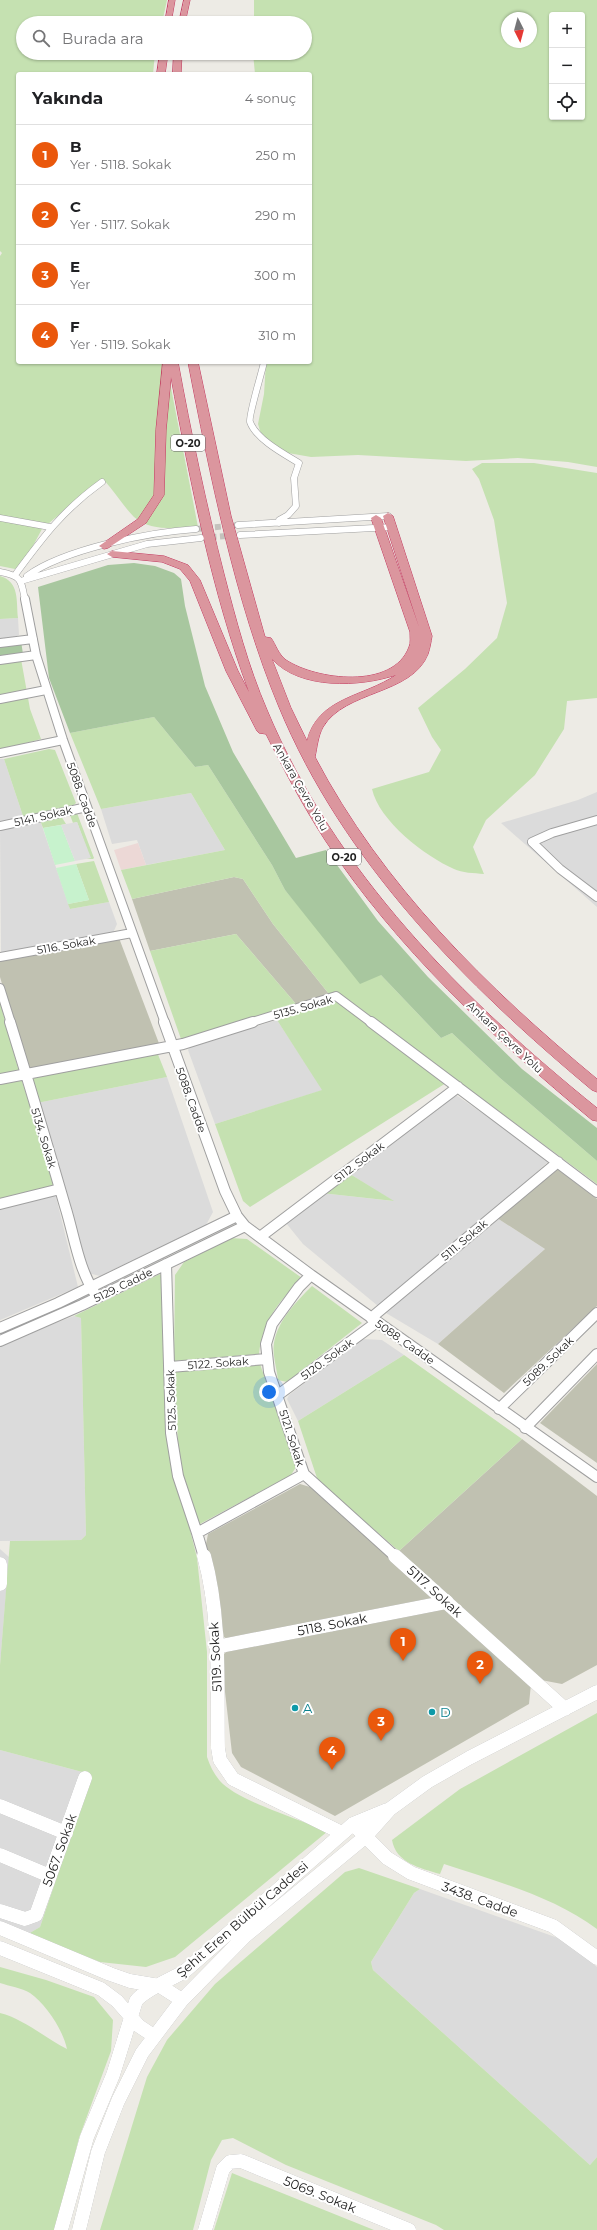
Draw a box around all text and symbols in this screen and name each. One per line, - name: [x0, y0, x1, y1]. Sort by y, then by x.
- north arrow: [501, 12, 537, 48]
- map controls: [549, 12, 585, 120]
- button: +: [549, 12, 585, 48]
- search box: [16, 16, 312, 60]
- icon: search: [30, 27, 52, 49]
- text: Burada ara: [62, 29, 144, 48]
- button: −: [549, 48, 585, 84]
- button: locate: [549, 84, 585, 120]
- text: Yakında: [32, 88, 103, 108]
- text: 4 sonuç: [245, 90, 296, 106]
- text: B: [70, 137, 81, 156]
- text: 1: [42, 147, 48, 163]
- text: 250 m: [255, 147, 296, 163]
- text: Yer · 5118. Sokak: [70, 156, 171, 172]
- text: C: [70, 197, 81, 216]
- text: 2: [41, 207, 49, 223]
- text: 290 m: [255, 207, 296, 223]
- text: Yer · 5117. Sokak: [70, 216, 170, 232]
- text: E: [70, 257, 80, 276]
- text: 3: [41, 267, 49, 283]
- text: 300 m: [254, 267, 296, 283]
- text: Yer: [70, 276, 91, 292]
- text: F: [70, 317, 80, 336]
- text: 4: [41, 327, 49, 343]
- text: 310 m: [258, 327, 296, 343]
- text: Yer · 5119. Sokak: [70, 336, 171, 352]
- road number: O-20: [171, 435, 205, 451]
- street label: Ankara Çevre Yolu: [270, 741, 332, 833]
- street label: 5088. Cadde: [64, 760, 100, 830]
- street label: 5141. Sokak: [12, 802, 74, 830]
- road number: O-20: [327, 849, 361, 865]
- street label: 5116. Sokak: [36, 933, 97, 957]
- street label: 5135. Sokak: [272, 992, 335, 1022]
- street label: Ankara Çevre Yolu: [464, 998, 546, 1076]
- street label: 5088. Cadde: [173, 1065, 209, 1135]
- street label: 5134. Sokak: [28, 1106, 60, 1170]
- street label: 5112. Sokak: [331, 1138, 387, 1185]
- street label: 5111. Sokak: [438, 1216, 490, 1264]
- street label: 5129. Cadde: [91, 1265, 155, 1305]
- street label: 5088. Cadde: [373, 1317, 437, 1368]
- street label: 5089. Sokak: [520, 1333, 577, 1389]
- street label: 5120. Sokak: [298, 1335, 357, 1383]
- street label: 5122. Sokak: [187, 1354, 249, 1372]
- street label: 5125. Sokak: [163, 1369, 179, 1431]
- your location: [259, 1382, 279, 1402]
- street label: 5121. Sokak: [276, 1408, 308, 1469]
- street label: 5117. Sokak: [404, 1562, 466, 1620]
- street label: 5118. Sokak: [296, 1609, 368, 1639]
- street label: 5119. Sokak: [205, 1621, 225, 1692]
- pin: 1: [390, 1628, 416, 1661]
- pin: 2: [467, 1651, 493, 1684]
- place label: A: [303, 1700, 313, 1716]
- marker: A: [290, 1703, 300, 1713]
- place label: D: [440, 1704, 451, 1720]
- marker: D: [427, 1707, 437, 1717]
- pin: 3: [368, 1708, 394, 1741]
- pin: 4: [319, 1737, 345, 1770]
- street label: 5067. Sokak: [38, 1811, 80, 1889]
- street label: Şehit Eren Bülbül Caddesi: [173, 1857, 311, 1981]
- street label: 3438. Cadde: [440, 1878, 520, 1920]
- street label: 5069. Sokak: [281, 2172, 359, 2216]

